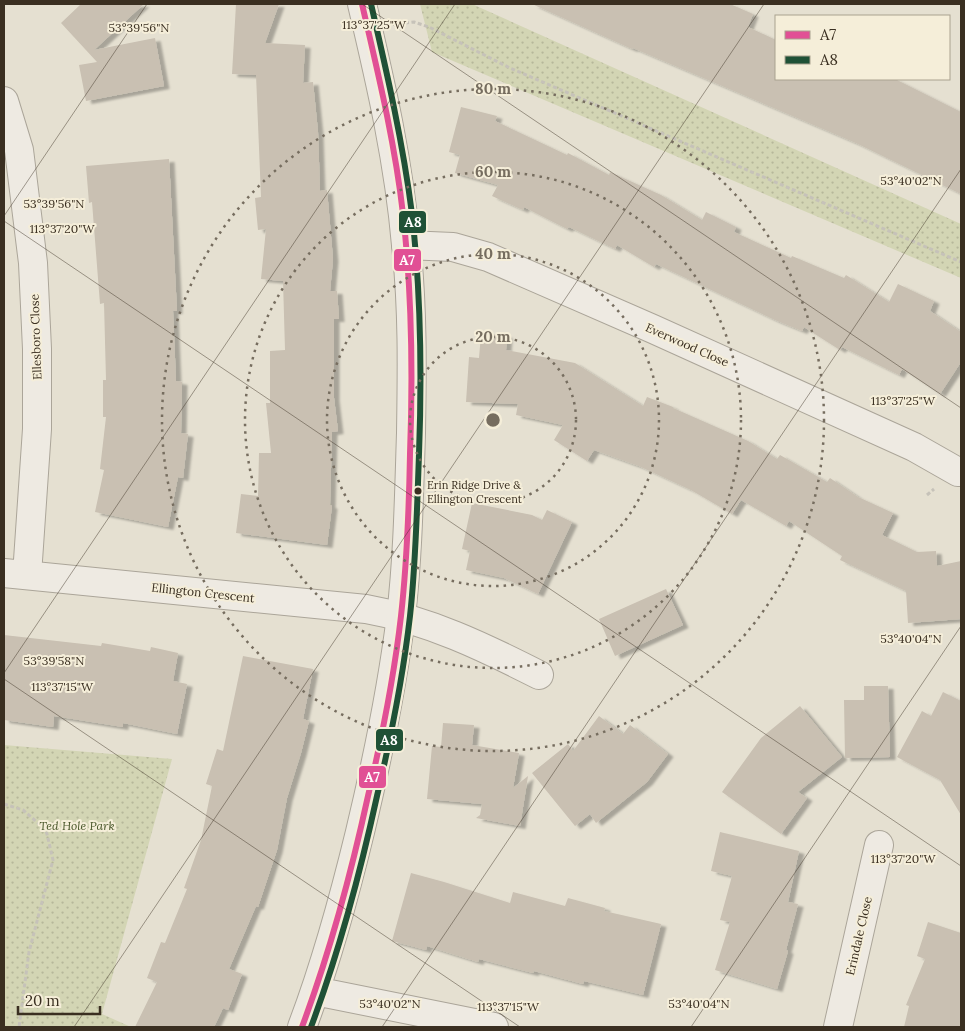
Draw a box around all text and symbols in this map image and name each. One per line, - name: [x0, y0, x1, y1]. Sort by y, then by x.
- legend: [775, 15, 950, 80]
- text: 113°37'25"W: [342, 17, 407, 32]
- text: 53°39'56"N: [109, 20, 169, 35]
- text: A7: [819, 25, 836, 44]
- text: A8: [819, 50, 838, 69]
- text: 80 m: [475, 79, 511, 98]
- text: 60 m: [475, 162, 511, 181]
- text: 53°40'02"N: [880, 173, 942, 188]
- text: 53°39'56"N: [24, 196, 84, 211]
- line badge: A8: [398, 210, 427, 234]
- text: A8: [404, 213, 422, 231]
- text: 113°37'20"W: [30, 221, 95, 236]
- text: 40 m: [475, 244, 511, 263]
- line badge: A7: [393, 248, 422, 272]
- text: A7: [399, 251, 415, 269]
- street label: Ellesboro Close: [26, 293, 44, 380]
- street label: Everwood Close: [643, 319, 732, 370]
- text: 20 m: [475, 327, 511, 346]
- text: 113°37'25"W: [871, 393, 936, 408]
- centre of rings: [484, 411, 502, 429]
- place label: Erin Ridge Drive & Ellington Crescent: [427, 478, 523, 506]
- marker: Erin Ridge Drive & Ellington Crescent: [413, 486, 423, 496]
- street label: Ellington Crescent: [151, 580, 256, 605]
- text: 53°40'04"N: [880, 631, 942, 646]
- text: 53°39'58"N: [24, 653, 84, 668]
- text: 113°37'15"W: [31, 679, 94, 694]
- line badge: A8: [375, 728, 404, 752]
- text: A8: [380, 731, 398, 749]
- line badge: A7: [358, 765, 387, 789]
- text: A7: [364, 768, 380, 786]
- park label: Ted Hole Park: [39, 818, 115, 833]
- text: 113°37'20"W: [871, 851, 936, 866]
- street label: Erindale Close: [842, 895, 875, 977]
- scale bar: [18, 984, 100, 1016]
- text: 20 m: [25, 991, 60, 1010]
- text: 53°40'02"N: [359, 996, 421, 1011]
- text: 53°40'04"N: [668, 996, 730, 1011]
- text: 113°37'15"W: [477, 999, 540, 1014]

